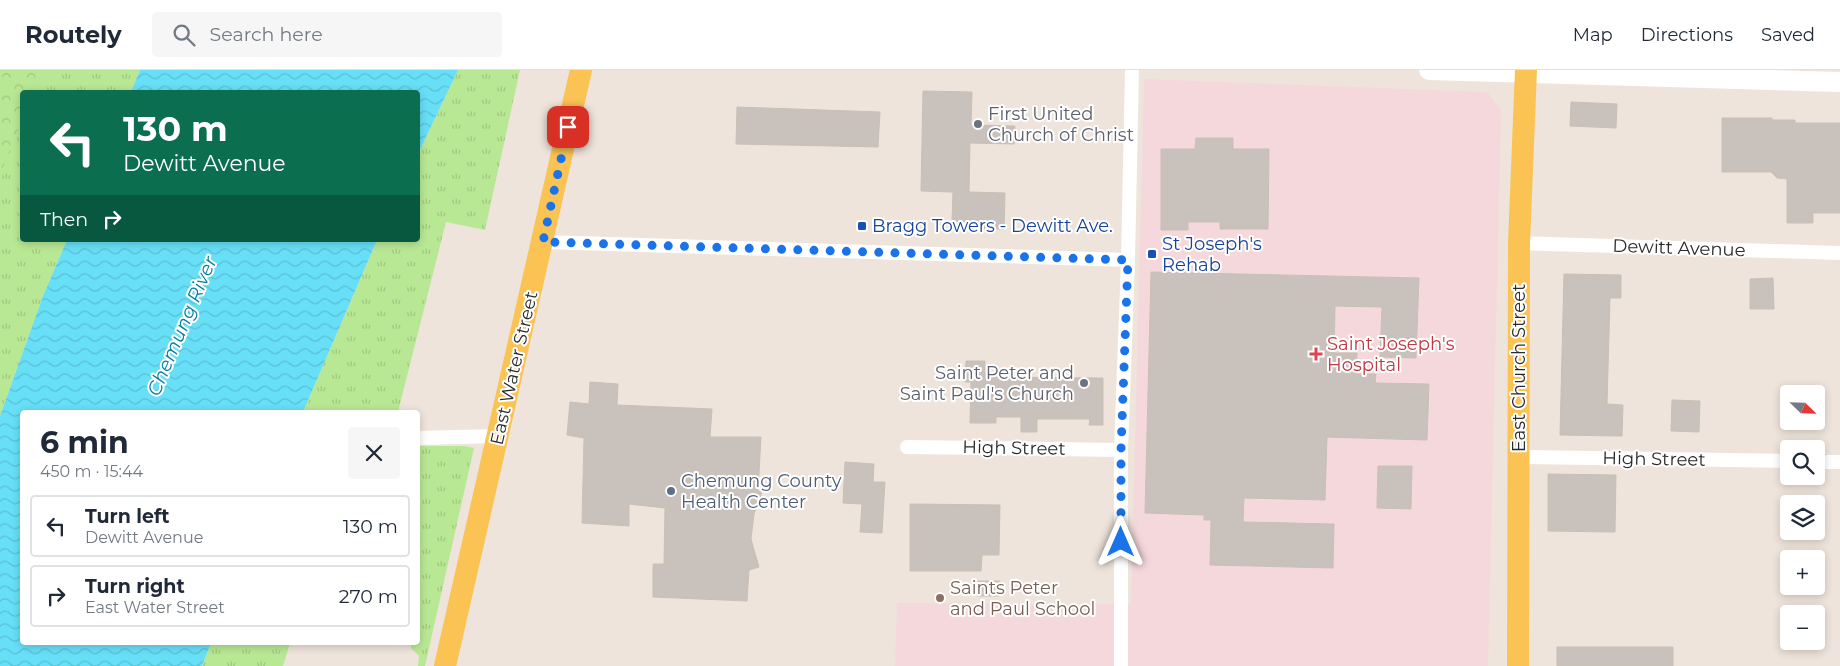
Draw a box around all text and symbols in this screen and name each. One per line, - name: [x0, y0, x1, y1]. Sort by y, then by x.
- search box: [152, 12, 502, 57]
- text: Routely: [25, 20, 122, 49]
- icon: search: [170, 21, 198, 49]
- text: Search here: [210, 23, 323, 46]
- text: Map: [1573, 24, 1613, 46]
- text: Directions: [1641, 24, 1733, 46]
- text: Saved: [1761, 24, 1815, 46]
- place label: First United Church of Christ: [988, 103, 1134, 146]
- pin: [547, 106, 589, 148]
- text: 130 m: [123, 107, 228, 150]
- icon: left: [40, 110, 105, 175]
- icon: arrive: [554, 113, 582, 141]
- marker: First United Church of Christ: [972, 118, 984, 130]
- text: Dewitt Avenue: [123, 150, 286, 177]
- icon: right: [98, 205, 126, 233]
- text: Then: [40, 208, 88, 231]
- place label: Bragg Towers - Dewitt Ave.: [872, 215, 1113, 237]
- marker: Bragg Towers - Dewitt Ave.: [856, 220, 868, 232]
- place label: St Joseph's Rehab: [1162, 233, 1262, 276]
- street label: Dewitt Avenue: [1612, 235, 1746, 261]
- marker: St Joseph's Rehab: [1146, 248, 1158, 260]
- water label: Chemung River: [142, 252, 222, 399]
- street label: East Church Street: [1508, 284, 1530, 452]
- street label: East Water Street: [486, 289, 542, 447]
- place label: Saint Joseph's Hospital: [1327, 333, 1455, 376]
- marker: Saint Joseph's Hospital: [1309, 347, 1323, 361]
- place label: Saint Peter and Saint Paul's Church: [900, 362, 1074, 405]
- marker: Saint Peter and Saint Paul's Church: [1078, 377, 1090, 389]
- north arrow: [1780, 385, 1825, 430]
- map controls: [1780, 385, 1825, 650]
- text: 6 min: [40, 424, 129, 461]
- button: close: [348, 427, 400, 479]
- street label: High Street: [962, 436, 1066, 460]
- button: search: [1780, 440, 1825, 485]
- street label: High Street: [1602, 447, 1706, 471]
- text: 450 m · 15:44: [40, 462, 143, 481]
- place label: Chemung County Health Center: [681, 470, 842, 513]
- marker: Chemung County Health Center: [665, 485, 677, 497]
- button: layers: [1780, 495, 1825, 540]
- text: Turn left: [85, 505, 170, 528]
- icon: left: [42, 512, 70, 540]
- text: 130 m: [343, 515, 398, 538]
- position arrow: [1094, 515, 1146, 567]
- text: Dewitt Avenue: [85, 528, 203, 547]
- button: +: [1780, 550, 1825, 595]
- text: Turn right: [85, 575, 185, 598]
- place label: Saints Peter and Paul School: [950, 577, 1095, 620]
- icon: right: [42, 582, 70, 610]
- text: 270 m: [339, 585, 398, 608]
- marker: Saints Peter and Paul School: [934, 592, 946, 604]
- text: East Water Street: [85, 598, 225, 617]
- button: −: [1780, 605, 1825, 650]

